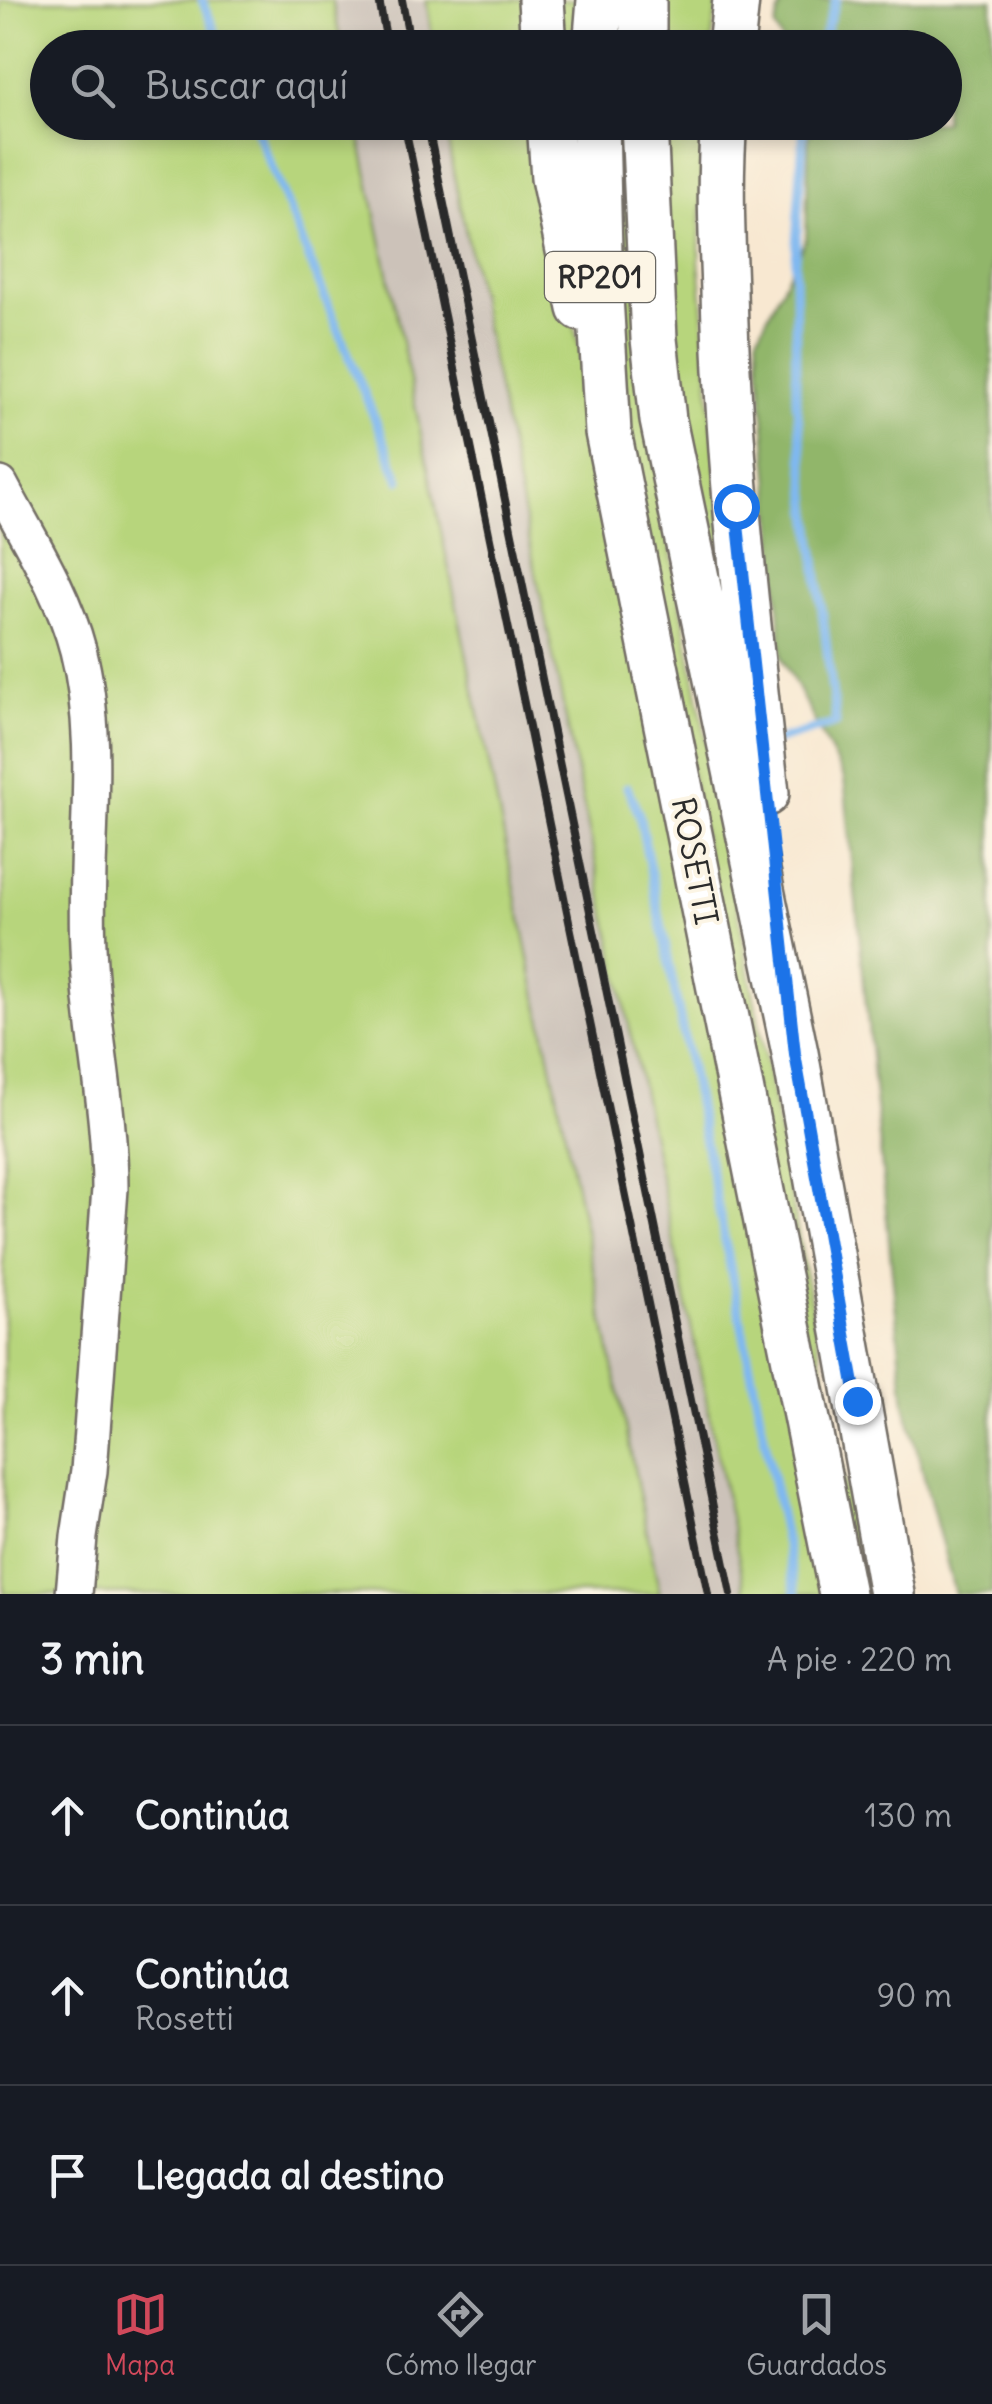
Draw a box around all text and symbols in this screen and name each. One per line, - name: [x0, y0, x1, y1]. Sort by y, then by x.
- search box: [30, 30, 962, 140]
- icon: search: [65, 58, 120, 113]
- text: Buscar aquí: [145, 62, 348, 109]
- road number: RP201: [545, 252, 655, 302]
- route start: [714, 484, 760, 530]
- street label: ROSETTI: [663, 794, 727, 928]
- route end: [835, 1379, 881, 1425]
- text: 3 min: [40, 1633, 144, 1685]
- text: A pie · 220 m: [767, 1639, 952, 1680]
- icon: ahead: [40, 1788, 95, 1843]
- text: Continúa: [135, 1792, 290, 1839]
- text: 130 m: [864, 1795, 952, 1836]
- text: Continúa: [135, 1951, 290, 1998]
- icon: ahead: [40, 1968, 95, 2023]
- text: 90 m: [877, 1975, 952, 2016]
- text: Rosetti: [135, 1998, 234, 2039]
- icon: arrive: [40, 2148, 95, 2203]
- text: Llegada al destino: [135, 2152, 444, 2199]
- tab: Mapa: [105, 2287, 175, 2383]
- tab: Cómo llegar: [385, 2287, 537, 2383]
- tab: Guardados: [746, 2287, 887, 2383]

